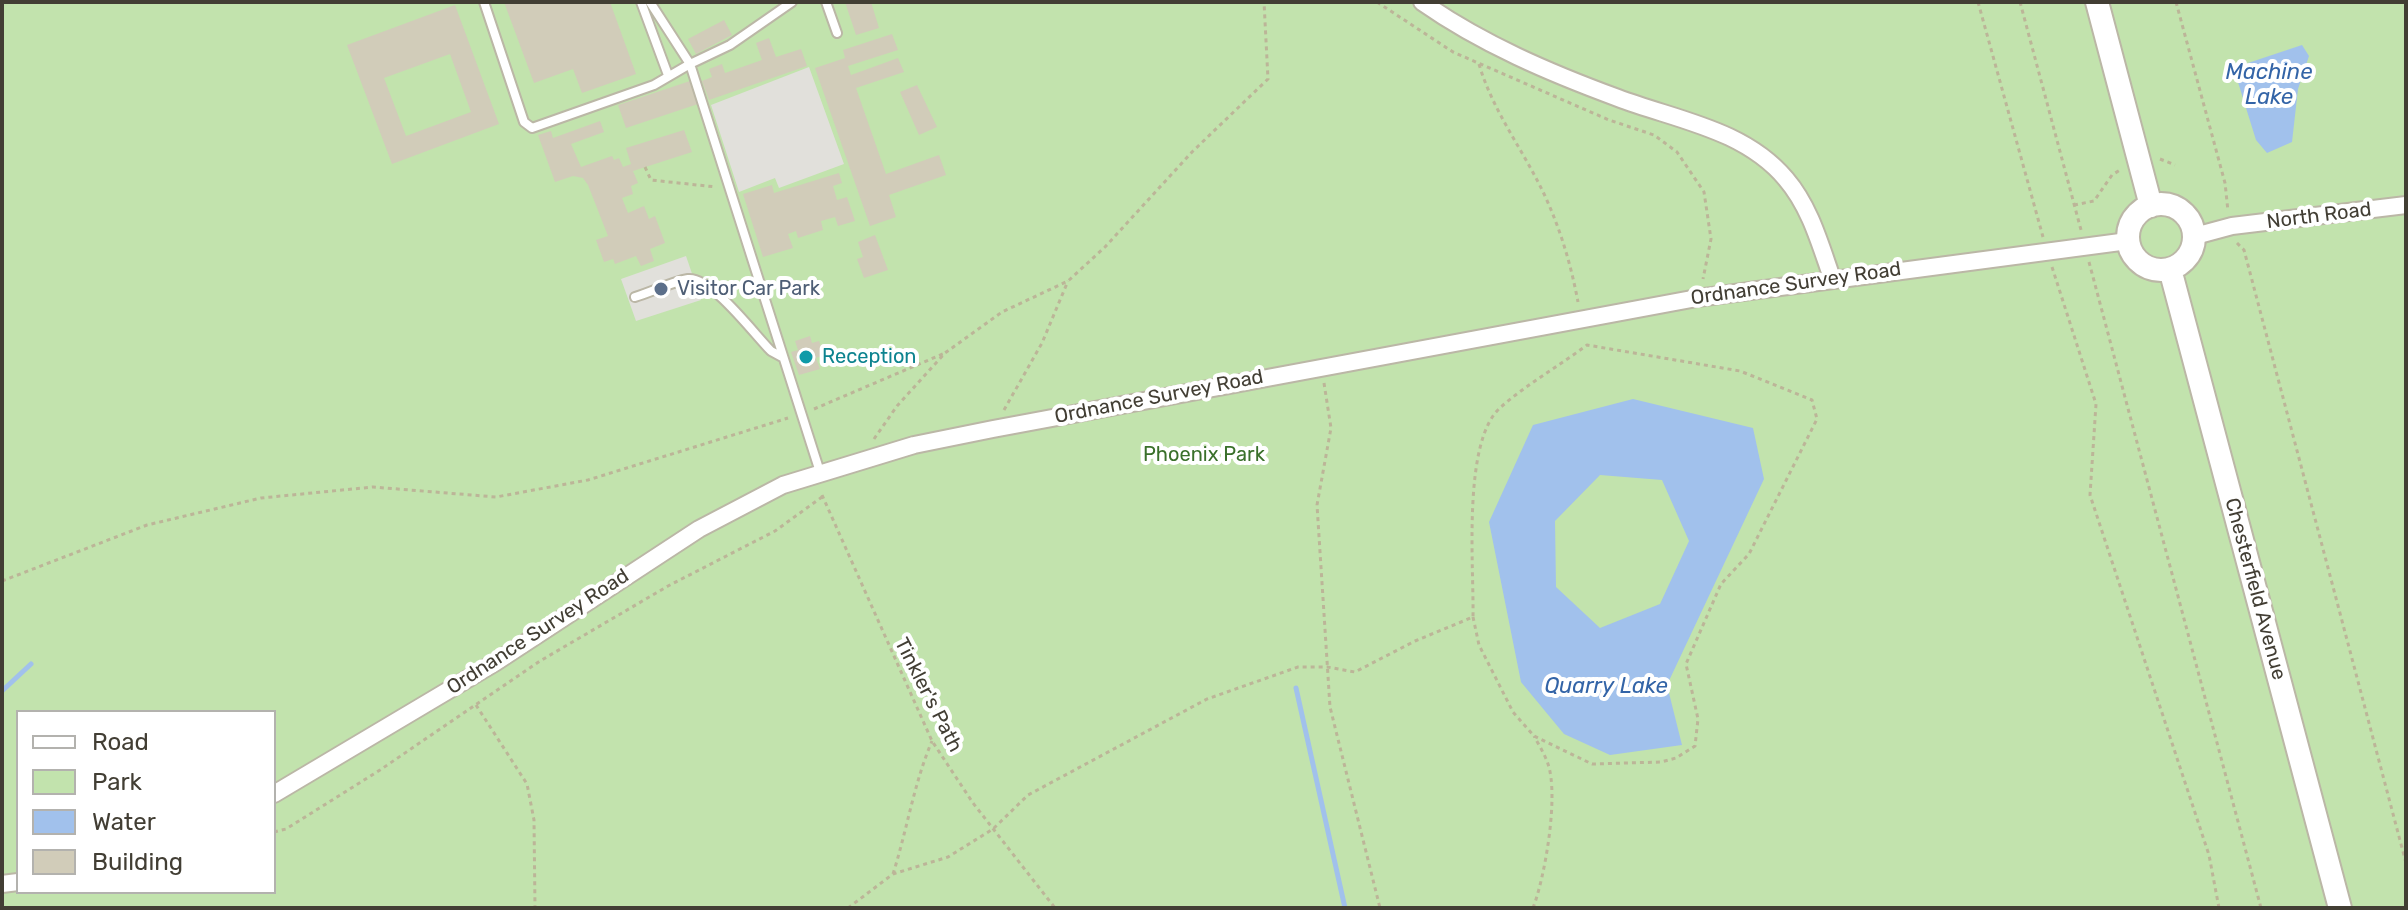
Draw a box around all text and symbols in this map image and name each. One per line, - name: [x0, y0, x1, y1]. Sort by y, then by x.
- water label: Machine Lake: [2226, 60, 2312, 112]
- street label: North Road: [2265, 198, 2373, 234]
- street label: Ordnance Survey Road: [1689, 257, 1903, 311]
- place label: Visitor Car Park: [677, 277, 820, 301]
- marker: Visitor Car Park: [652, 280, 670, 298]
- place label: Reception: [822, 345, 916, 369]
- marker: Reception: [797, 348, 815, 366]
- street label: Ordnance Survey Road: [1053, 365, 1265, 429]
- park label: Phoenix Park: [1143, 443, 1265, 467]
- street label: Chesterfield Avenue: [2219, 495, 2291, 683]
- street label: Ordnance Survey Road: [442, 564, 634, 700]
- street label: Tinkler's Path: [889, 634, 967, 756]
- water label: Quarry Lake: [1544, 674, 1668, 700]
- legend: [16, 710, 276, 894]
- text: Road: [92, 728, 149, 756]
- text: Park: [92, 768, 142, 796]
- text: Water: [92, 808, 156, 836]
- text: Building: [92, 848, 183, 876]

